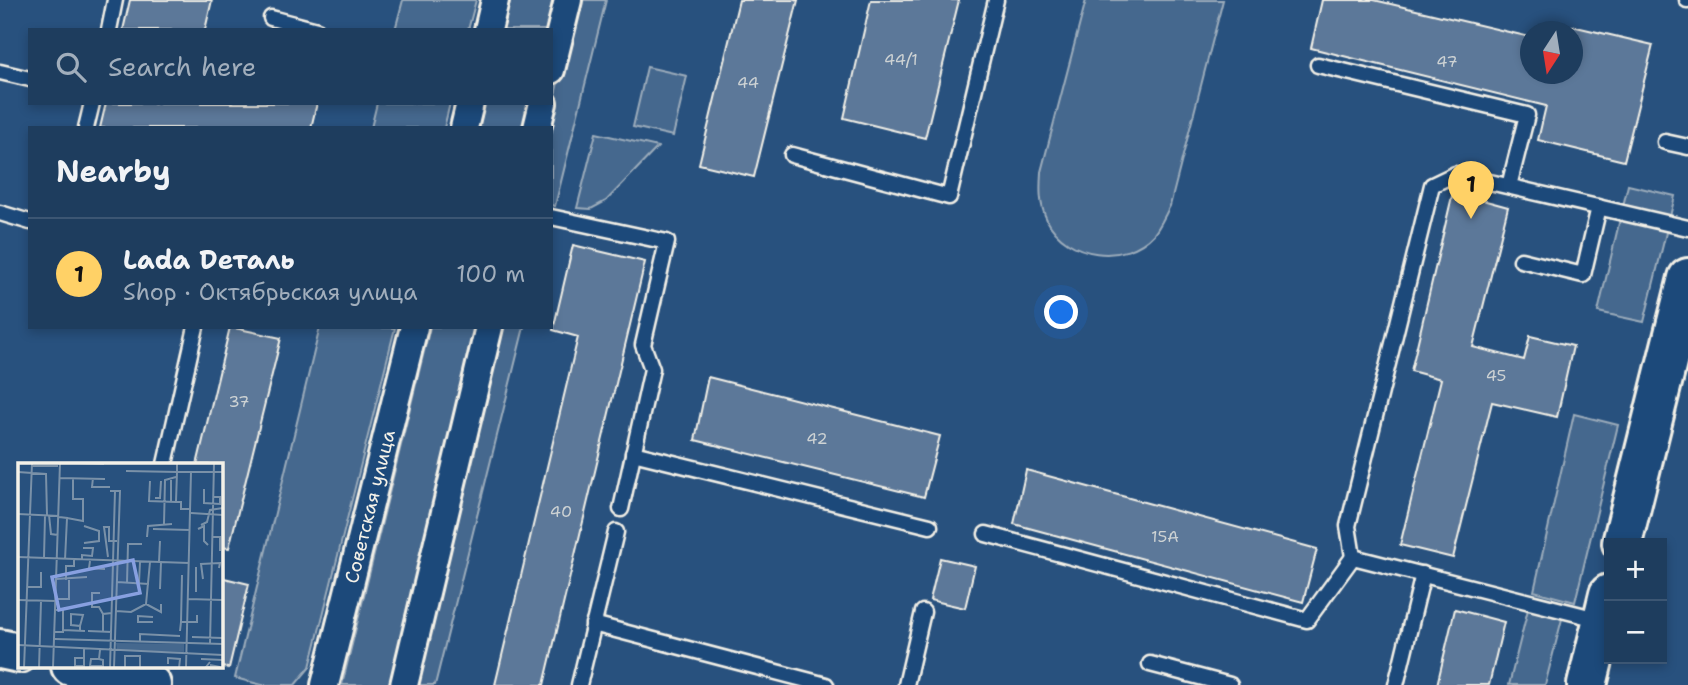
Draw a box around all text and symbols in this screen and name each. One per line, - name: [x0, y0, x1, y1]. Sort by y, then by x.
- north arrow: [1520, 21, 1583, 84]
- search box: [28, 28, 553, 105]
- icon: search: [52, 48, 90, 86]
- text: Search here: [108, 49, 257, 84]
- house number: 44/1: [884, 49, 918, 70]
- house number: 47: [1436, 51, 1458, 72]
- house number: 44: [737, 72, 759, 93]
- text: Nearby: [56, 151, 171, 192]
- pin: 1: [1448, 161, 1494, 219]
- text: Lada Dеталь: [123, 242, 295, 277]
- text: 1: [74, 259, 84, 289]
- text: 100 m: [456, 259, 525, 289]
- text: Shop · Октябрьская улица: [123, 277, 418, 307]
- your location: [1044, 295, 1078, 329]
- house number: 45: [1486, 365, 1506, 386]
- house number: 37: [228, 391, 250, 412]
- street label: Советская улица: [338, 427, 401, 586]
- house number: 42: [806, 428, 828, 449]
- inset map: [18, 463, 222, 668]
- house number: 40: [550, 501, 572, 522]
- house number: 15А: [1151, 526, 1179, 547]
- map controls: [1604, 538, 1667, 664]
- button: +: [1604, 538, 1667, 601]
- button: −: [1604, 601, 1667, 664]

